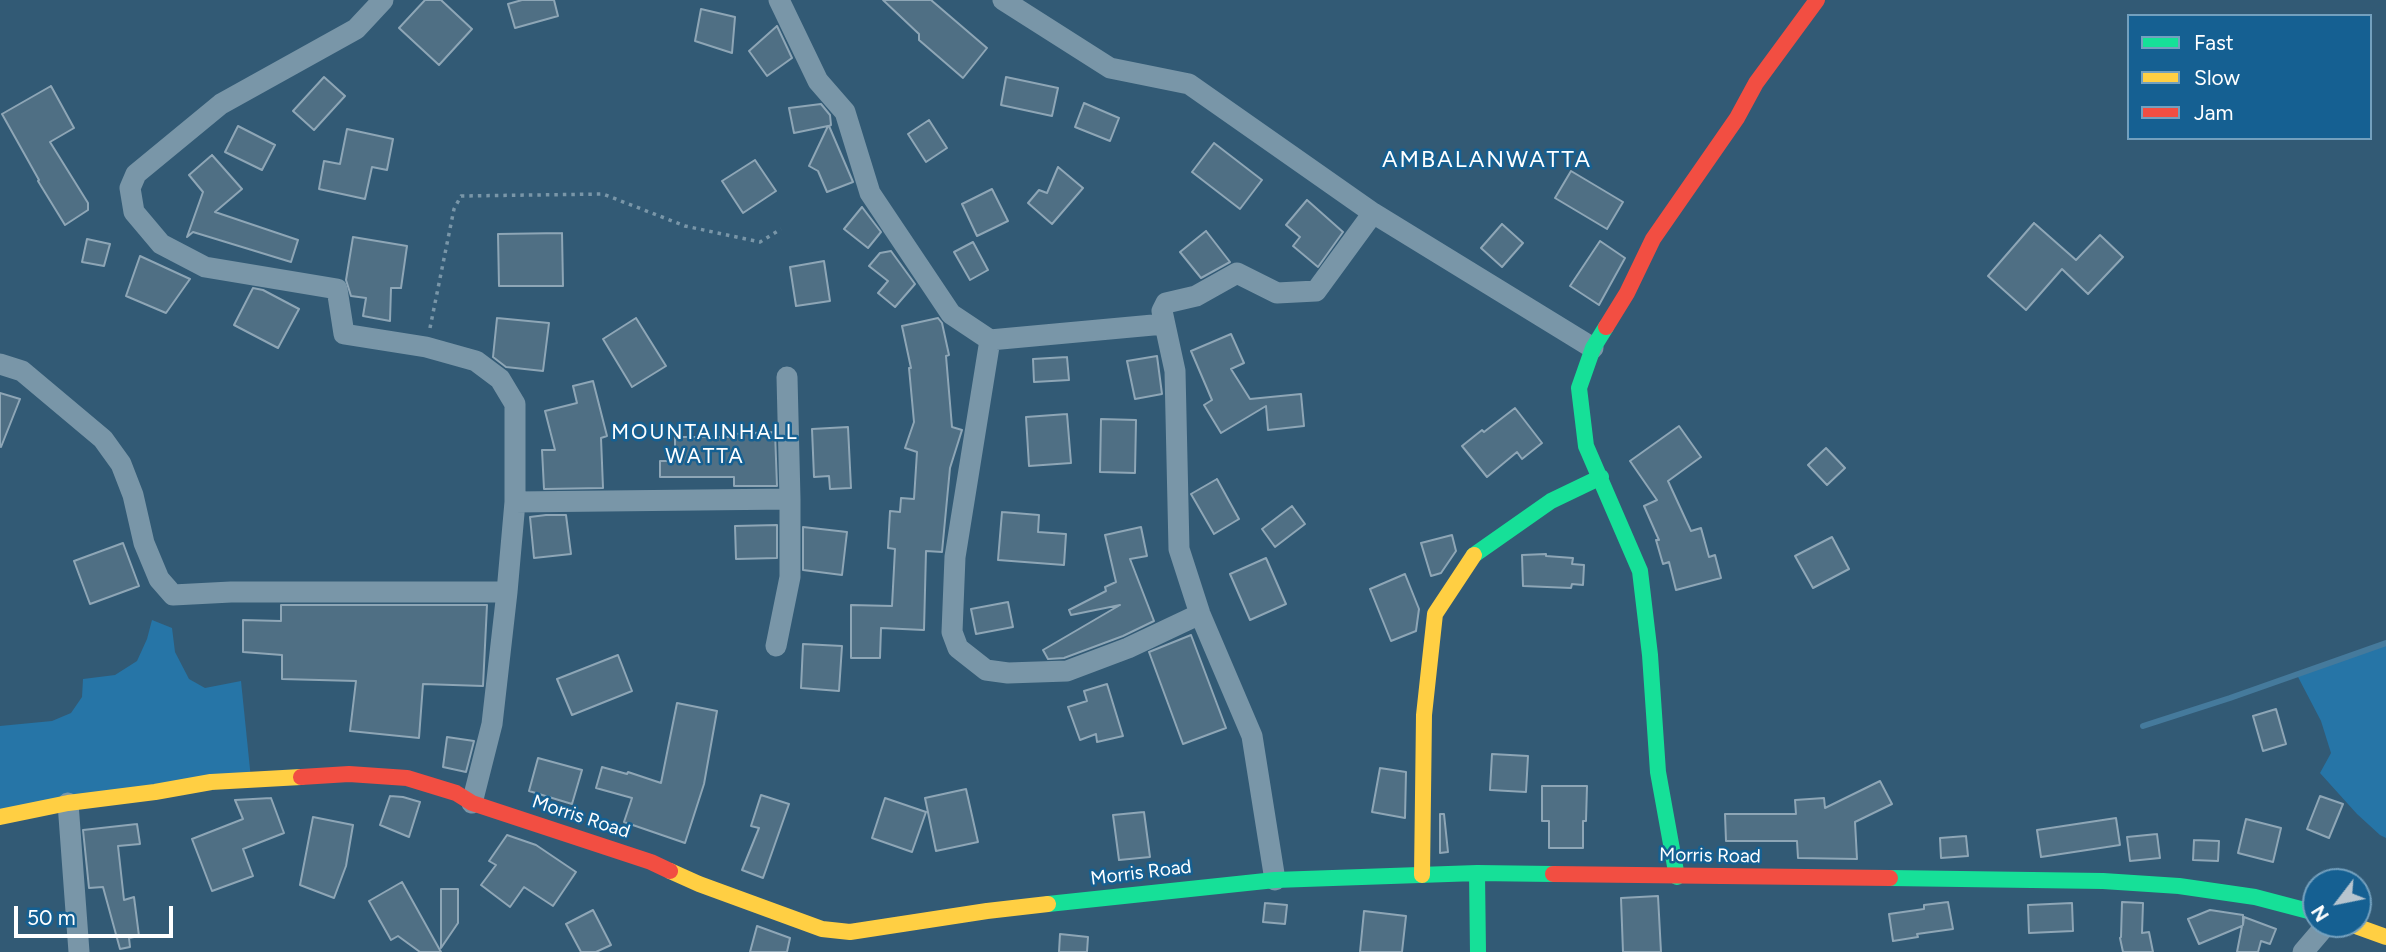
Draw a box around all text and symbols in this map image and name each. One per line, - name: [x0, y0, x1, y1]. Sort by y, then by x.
- legend: [2127, 14, 2372, 140]
- text: Fast: [2194, 30, 2234, 55]
- text: Slow: [2194, 65, 2240, 90]
- text: Jam: [2194, 100, 2233, 125]
- district label: AMBALANWATTA: [1384, 146, 1590, 174]
- district label: MOUNTAINHALL WATTA: [613, 420, 797, 470]
- street label: Morris Road: [529, 790, 633, 844]
- street label: Morris Road: [1659, 844, 1761, 868]
- street label: Morris Road: [1089, 855, 1193, 891]
- north arrow: [2302, 868, 2372, 938]
- scale bar: [18, 892, 177, 936]
- text: N: [2307, 901, 2334, 926]
- text: 50 m: [27, 905, 76, 930]

